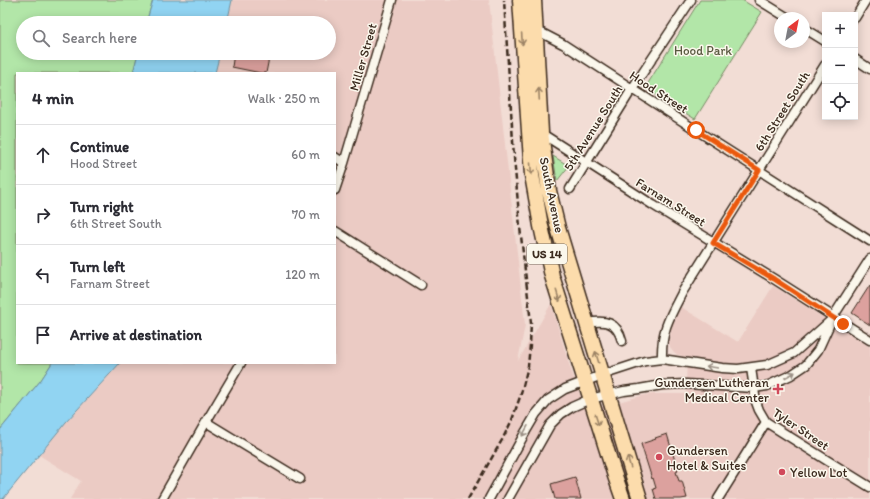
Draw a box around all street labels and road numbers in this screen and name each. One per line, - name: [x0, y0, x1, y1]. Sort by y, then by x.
- street label: Miller Street: [346, 21, 380, 93]
- street label: Hood Street: [627, 67, 691, 117]
- street label: 6th Street South: [751, 68, 813, 154]
- street label: 5th Avenue South: [561, 82, 626, 174]
- street label: South Avenue: [537, 156, 567, 234]
- street label: Farnam Street: [633, 174, 709, 230]
- road number: US 14: [527, 244, 567, 264]
- street label: Tyler Street: [770, 405, 832, 453]

